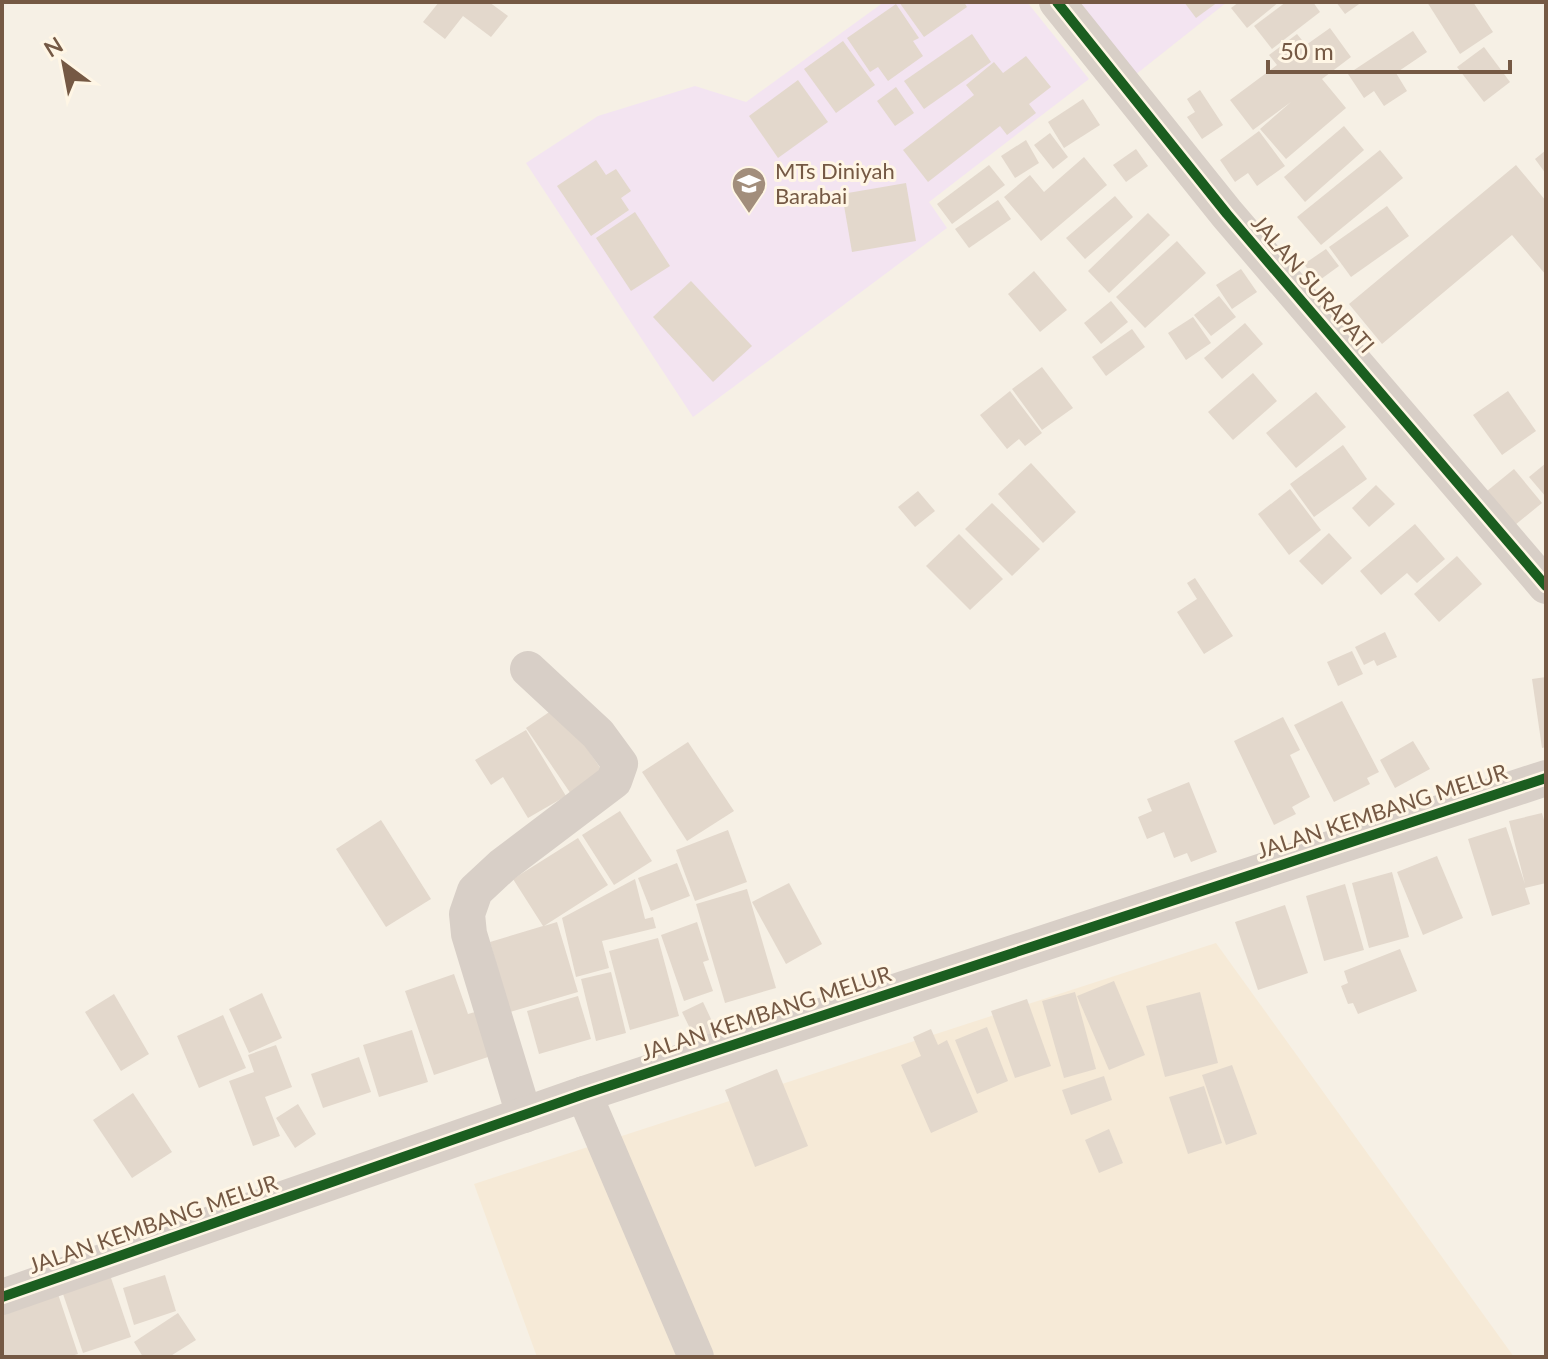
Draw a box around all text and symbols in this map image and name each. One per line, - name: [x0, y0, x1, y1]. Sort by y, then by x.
- north arrow: [24, 24, 104, 104]
- scale bar: [1268, 24, 1510, 74]
- text: N: [39, 31, 67, 63]
- text: 50 m: [1280, 36, 1334, 65]
- place label: MTs Diniyah Barabai: [775, 157, 895, 209]
- school or university icon: MTs Diniyah Barabai: [730, 165, 768, 215]
- street label: JALAN SURAPATI: [1246, 209, 1381, 358]
- street label: JALAN KEMBANG MELUR: [1253, 757, 1511, 864]
- street label: JALAN KEMBANG MELUR: [637, 959, 895, 1066]
- street label: JALAN KEMBANG MELUR: [25, 1168, 281, 1279]

